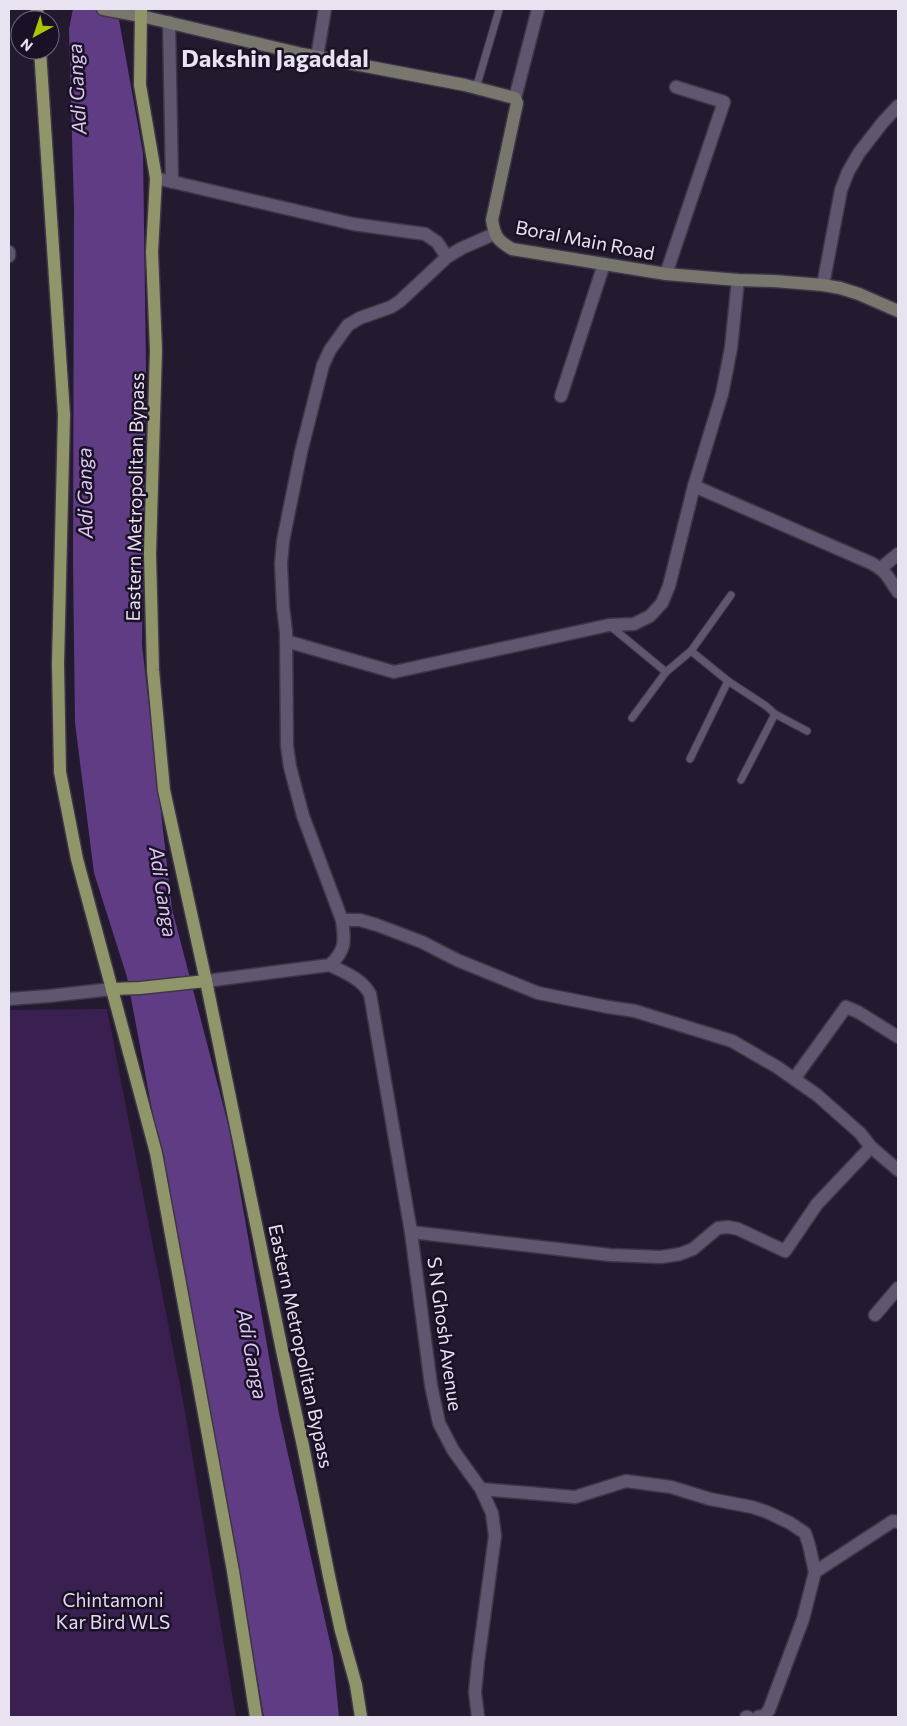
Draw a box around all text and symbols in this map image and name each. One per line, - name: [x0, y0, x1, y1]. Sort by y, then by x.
- north arrow: [10, 10, 60, 60]
- text: N: [17, 35, 36, 55]
- water label: Adi Ganga: [62, 43, 90, 136]
- district label: Dakshin Jagaddal: [181, 43, 369, 72]
- street label: Boral Main Road: [514, 215, 657, 264]
- street label: Eastern Metropolitan Bypass: [121, 372, 148, 622]
- water label: Adi Ganga: [71, 447, 97, 540]
- water label: Adi Ganga: [145, 844, 183, 939]
- street label: Eastern Metropolitan Bypass: [264, 1222, 339, 1470]
- street label: S N Ghosh Avenue: [423, 1255, 468, 1412]
- water label: Adi Ganga: [232, 1306, 273, 1401]
- park label: Chintamoni Kar Bird WLS: [56, 1588, 170, 1633]

